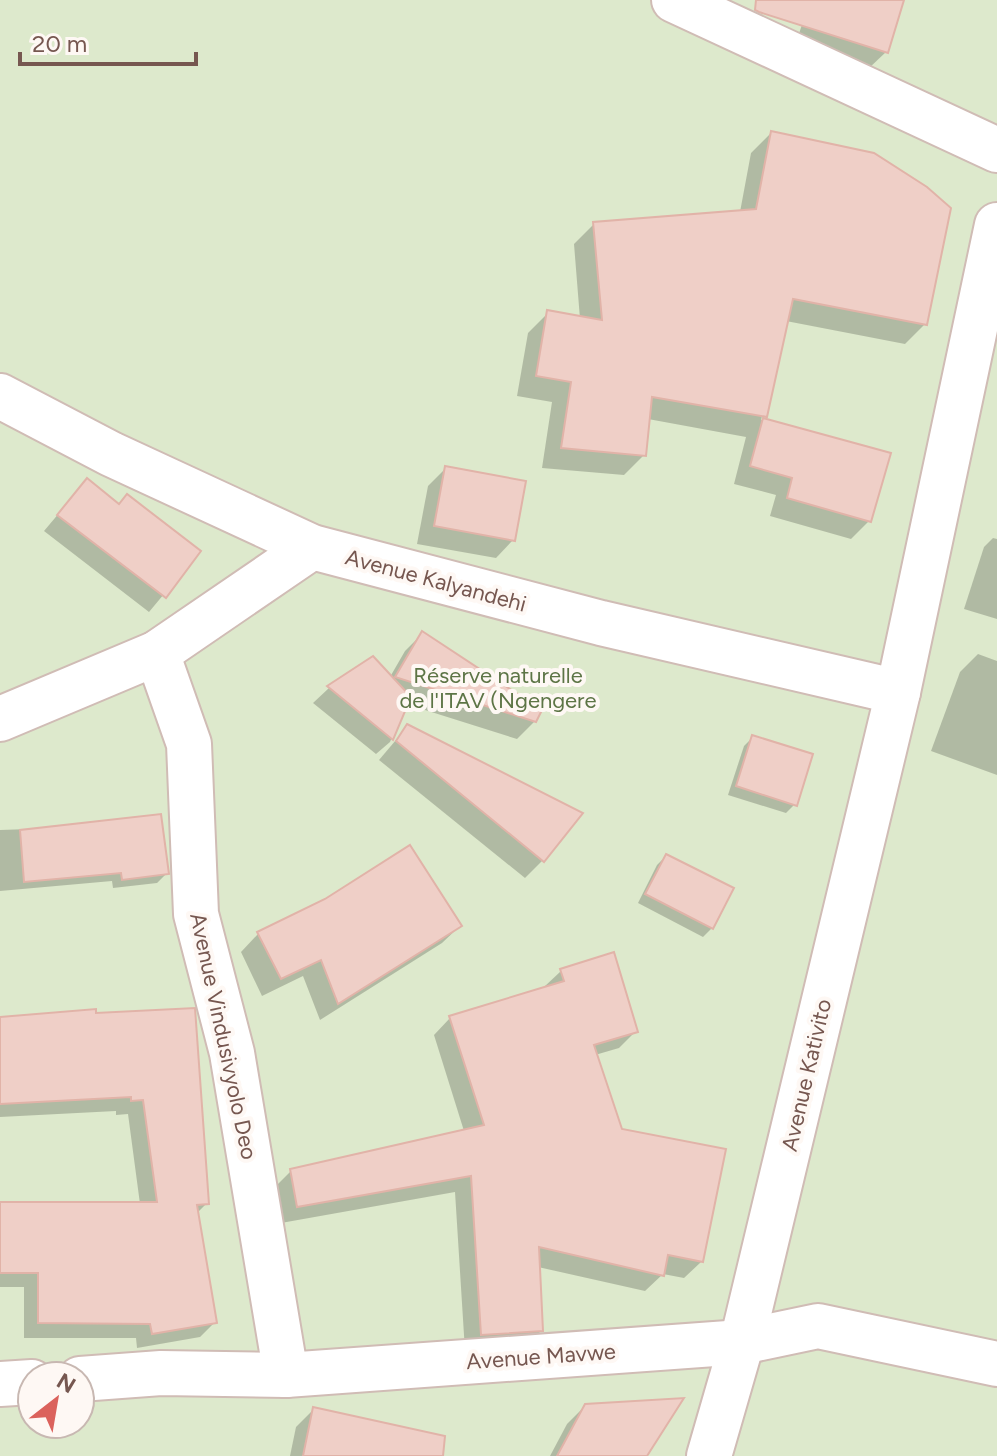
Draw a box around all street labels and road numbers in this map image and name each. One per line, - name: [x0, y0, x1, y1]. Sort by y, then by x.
- street label: Avenue Kalyandehi: [342, 543, 529, 618]
- street label: Avenue Vindusivyolo Deo: [184, 910, 263, 1162]
- street label: Avenue Kativito: [776, 996, 837, 1154]
- street label: Avenue Mavwe: [465, 1338, 617, 1375]

